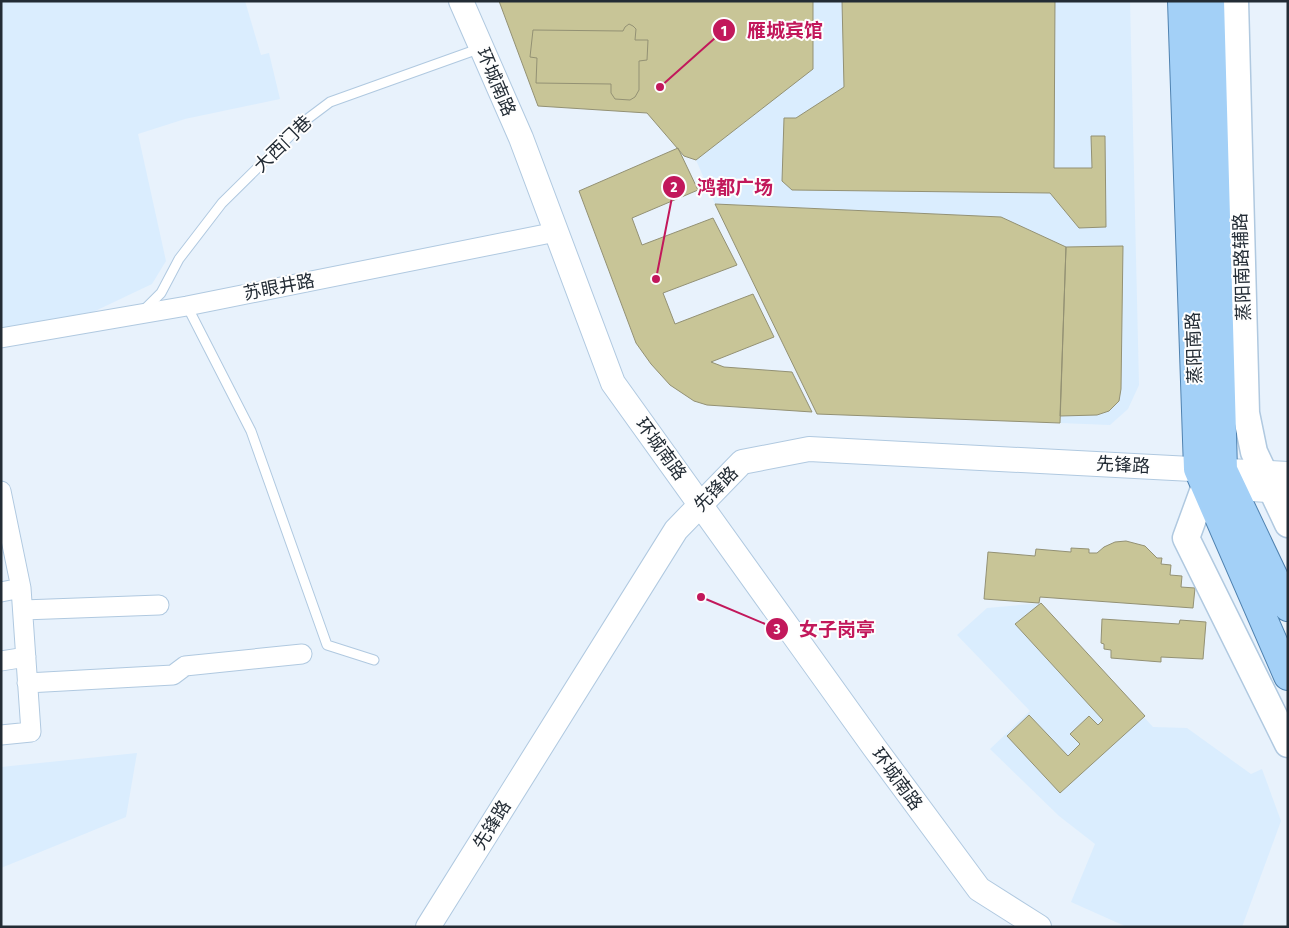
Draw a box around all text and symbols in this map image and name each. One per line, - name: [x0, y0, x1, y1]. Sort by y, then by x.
- callout: 雁城宾馆: [712, 13, 833, 47]
- text: 雁城宾馆: [747, 19, 823, 42]
- text: 1: [721, 22, 727, 40]
- street label: 环城南路: [472, 45, 520, 119]
- street label: 大西门巷: [249, 111, 317, 177]
- callout: 鸿都广场: [662, 170, 783, 204]
- text: 鸿都广场: [697, 176, 773, 199]
- text: 2: [670, 178, 678, 196]
- street label: 蒸阳南路辅路: [1229, 213, 1255, 321]
- street label: 苏眼井路: [242, 269, 316, 305]
- street label: 蒸阳南路: [1182, 312, 1206, 384]
- street label: 环城南路: [631, 413, 691, 485]
- street label: 先锋路: [1095, 453, 1151, 477]
- street label: 先锋路: [689, 462, 743, 516]
- callout: 女子岗亭: [764, 612, 885, 646]
- text: 女子岗亭: [799, 618, 875, 641]
- text: 3: [772, 620, 781, 638]
- street label: 环城南路: [867, 743, 927, 815]
- street label: 先锋路: [468, 796, 516, 854]

